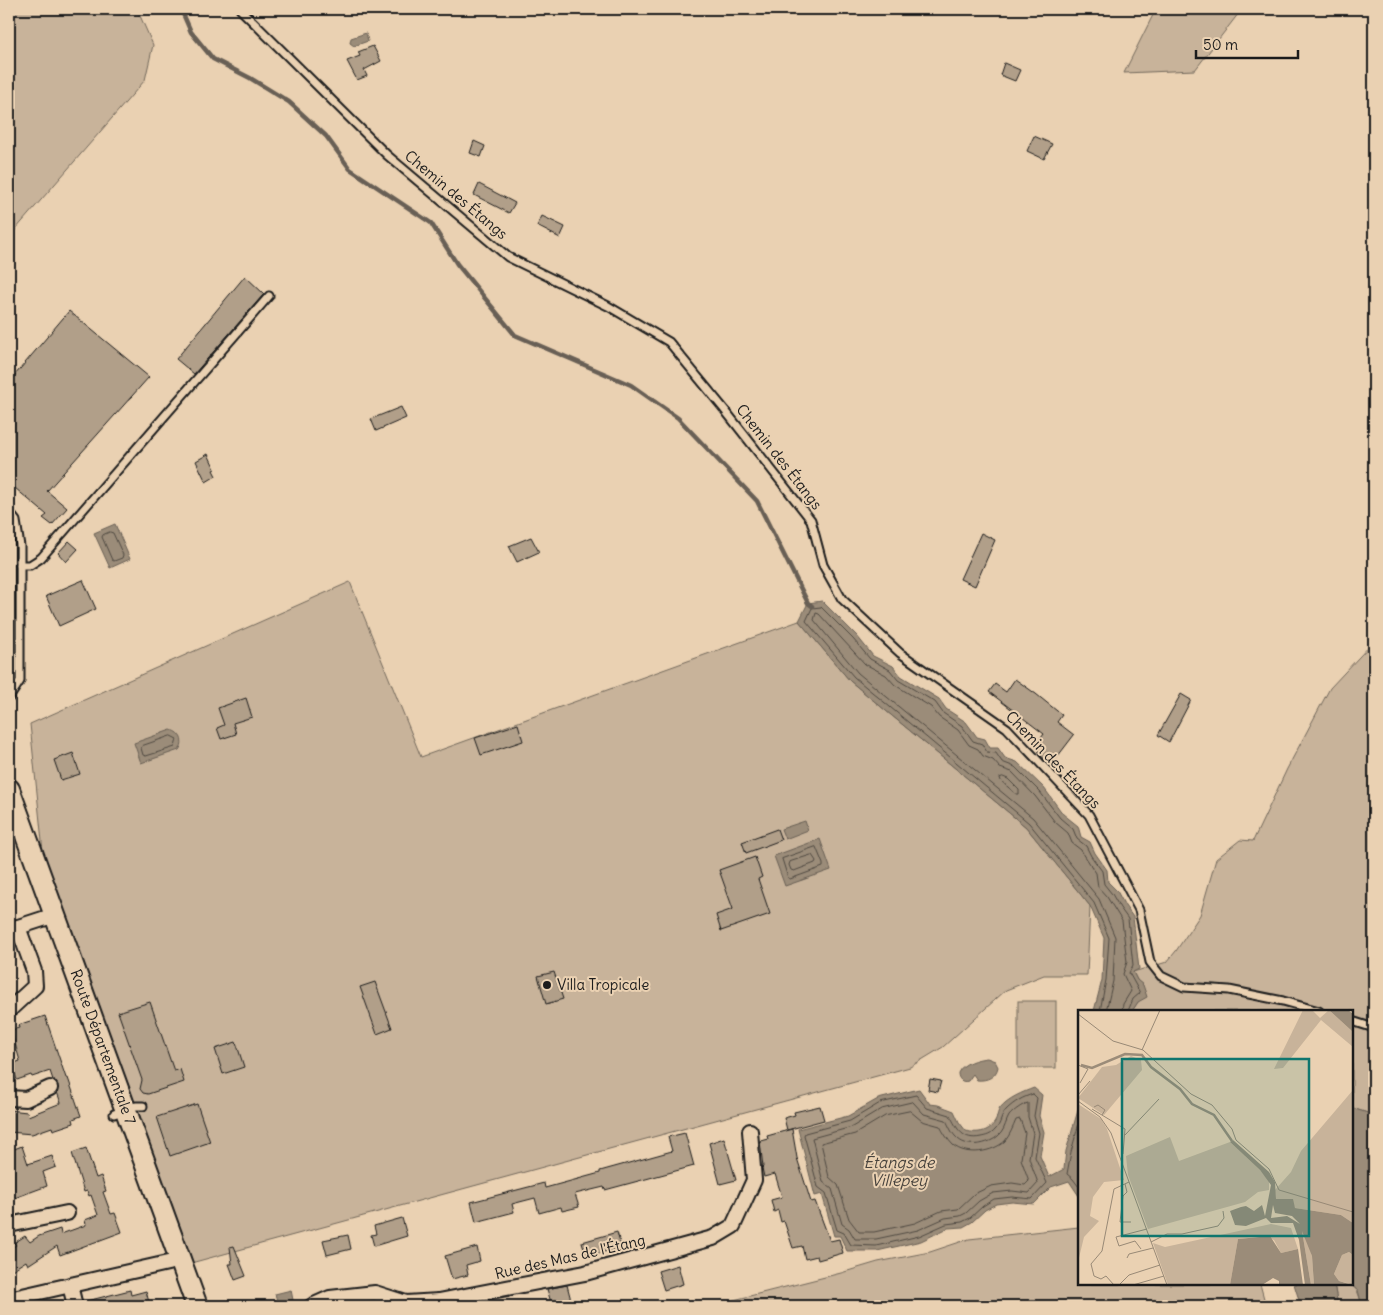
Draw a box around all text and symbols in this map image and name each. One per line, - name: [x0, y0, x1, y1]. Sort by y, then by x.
- scale bar: [1196, 28, 1298, 60]
- text: 50 m: [1203, 35, 1238, 54]
- street label: Chemin des Étangs: [401, 146, 512, 243]
- street label: Chemin des Étangs: [732, 400, 827, 513]
- street label: Chemin des Étangs: [1002, 707, 1105, 813]
- street label: Route Départementale 7: [67, 967, 140, 1127]
- place label: Villa Tropicale: [557, 975, 649, 994]
- marker: Villa Tropicale: [541, 979, 553, 991]
- inset map: [1078, 1010, 1353, 1285]
- water label: Étangs de Villepey: [864, 1152, 936, 1190]
- street label: Rue des Mas de l'Étang: [493, 1230, 647, 1283]

